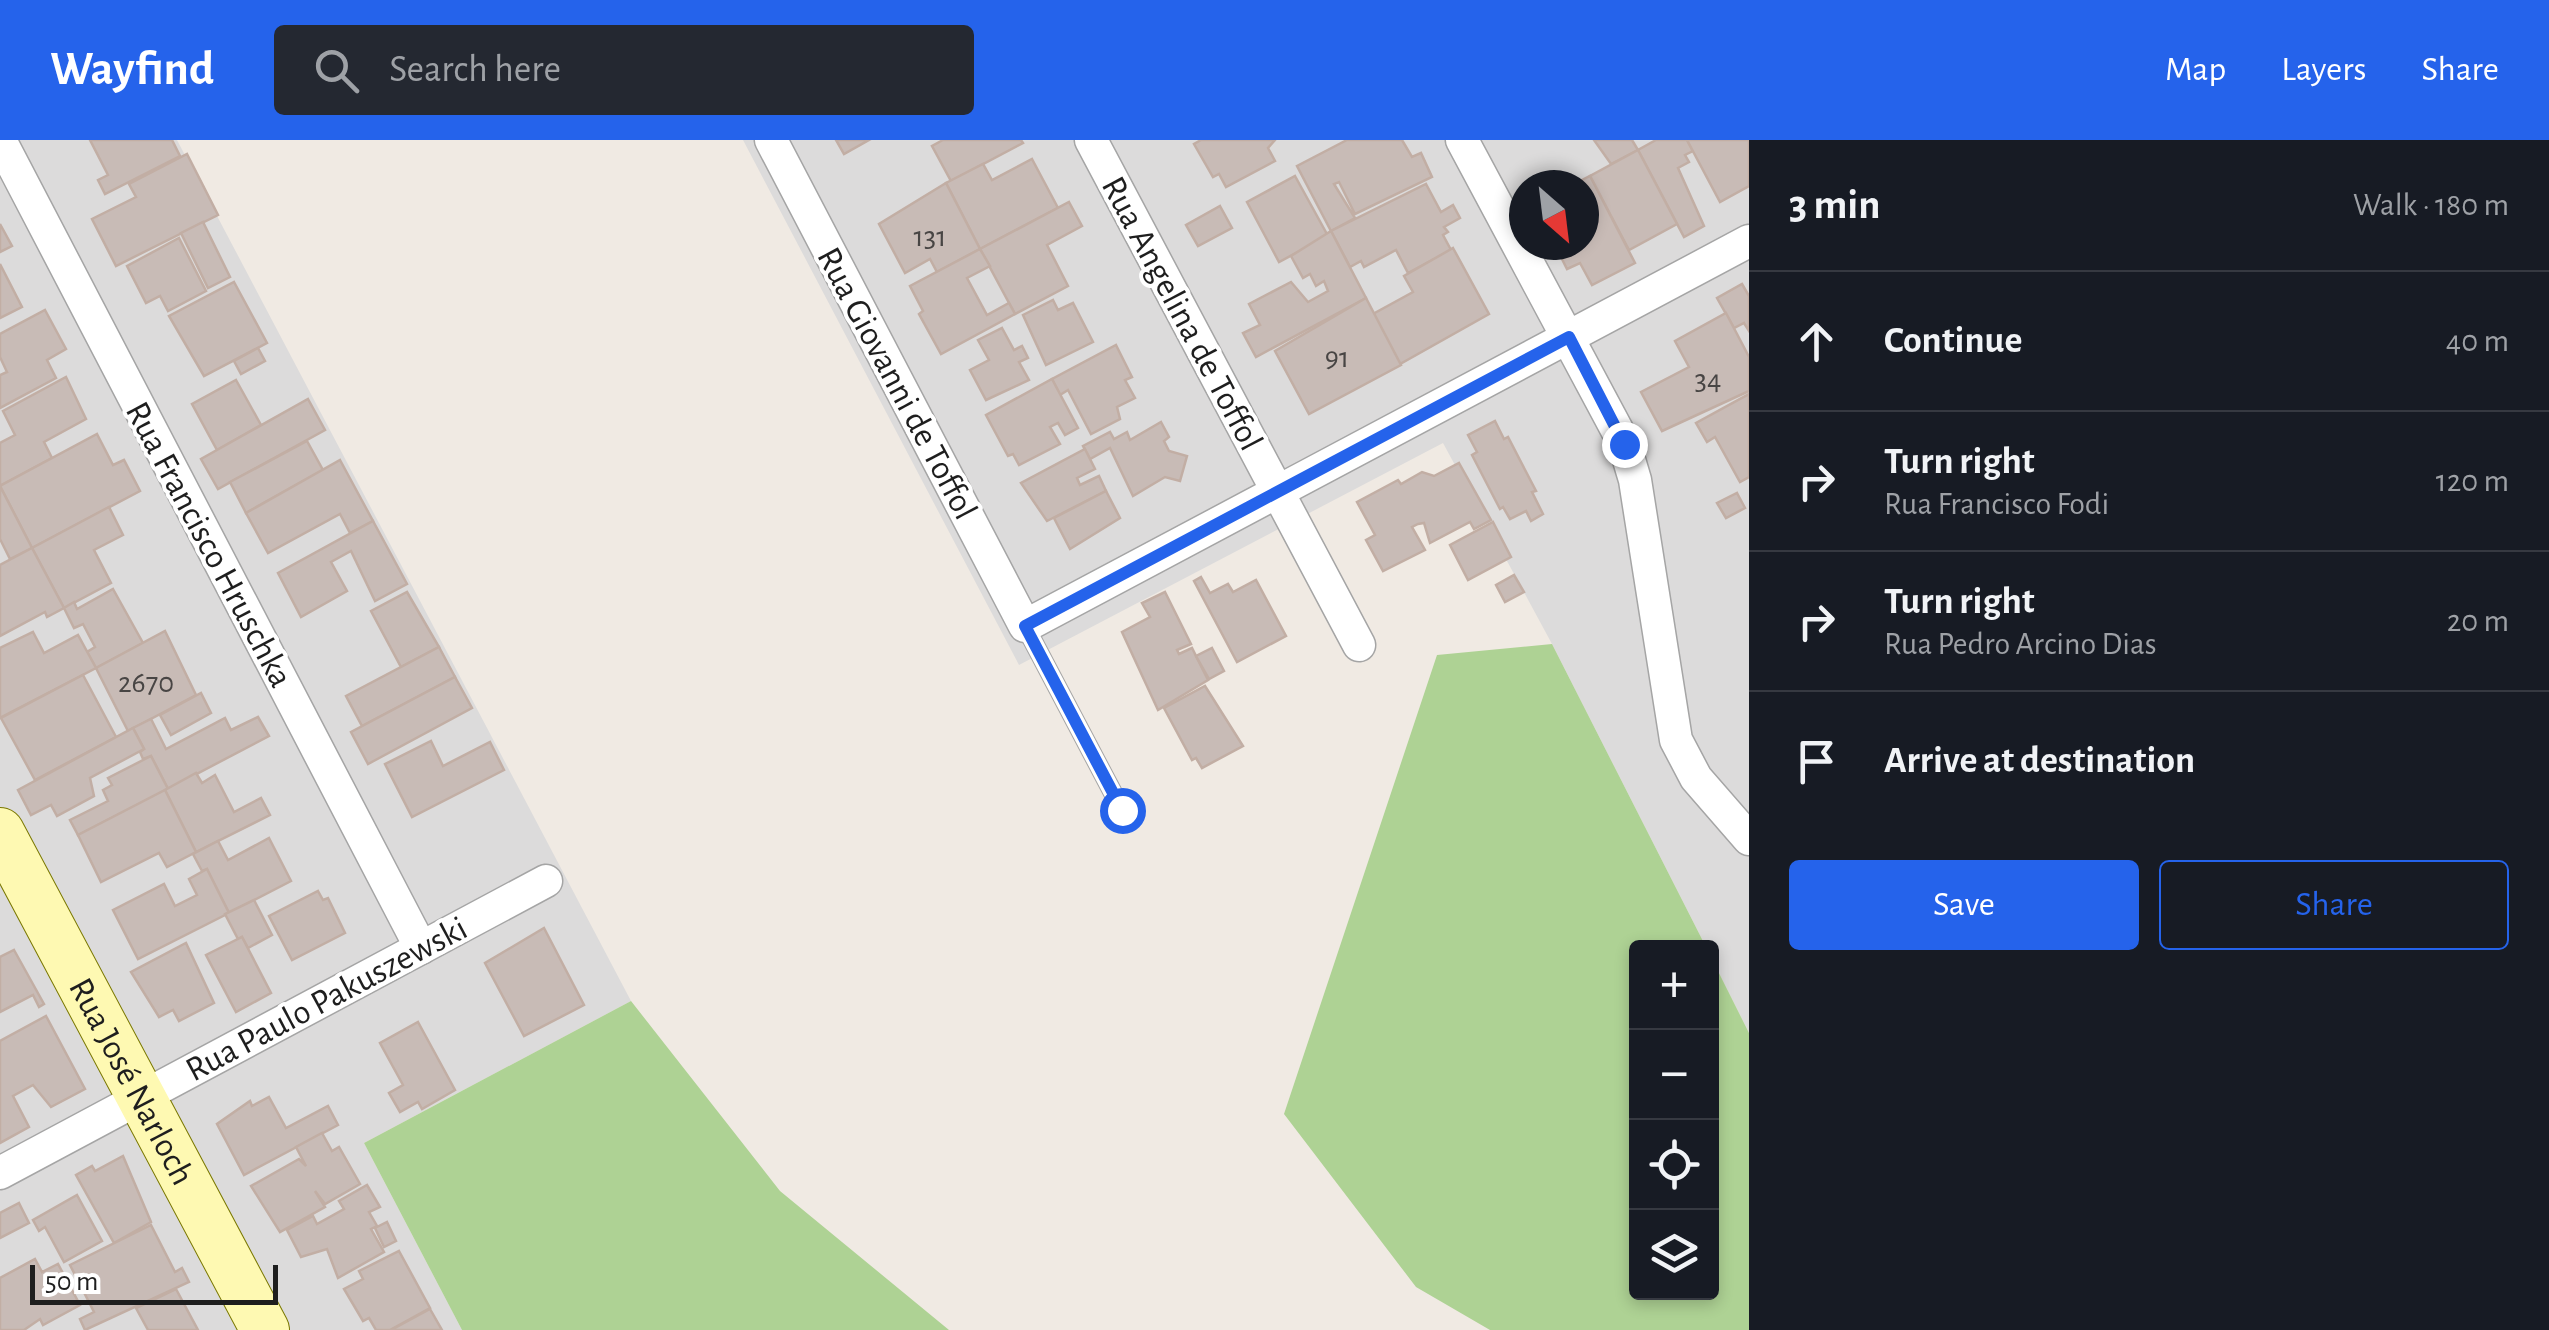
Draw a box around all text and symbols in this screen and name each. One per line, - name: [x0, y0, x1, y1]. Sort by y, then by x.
- search box: [274, 25, 974, 115]
- icon: search: [309, 43, 364, 98]
- text: Wayfind: [50, 46, 214, 94]
- text: Search here: [389, 51, 561, 89]
- text: Map: [2165, 52, 2226, 87]
- text: Layers: [2281, 52, 2366, 87]
- text: Share: [2421, 52, 2499, 87]
- north arrow: [1509, 170, 1599, 260]
- street label: Rua Angelina de Toffol: [1095, 171, 1269, 456]
- text: 3 min: [1789, 184, 1881, 226]
- text: Walk · 180 m: [2353, 189, 2509, 221]
- house number: 131: [914, 222, 947, 252]
- street label: Rua Giovanni de Toffol: [810, 242, 983, 525]
- icon: ahead: [1789, 314, 1844, 369]
- text: Continue: [1884, 322, 2022, 360]
- text: 40 m: [2446, 325, 2509, 357]
- house number: 91: [1325, 343, 1349, 373]
- house number: 34: [1695, 365, 1721, 395]
- street label: Rua Francisco Hruschka: [119, 396, 299, 693]
- route end: [1602, 422, 1648, 468]
- text: Turn right: [1884, 443, 2034, 481]
- icon: right: [1789, 454, 1844, 509]
- text: 120 m: [2436, 465, 2509, 497]
- text: Rua Francisco Fodi: [1884, 488, 2109, 520]
- text: Turn right: [1884, 583, 2034, 621]
- icon: right: [1789, 594, 1844, 649]
- text: 20 m: [2447, 605, 2509, 637]
- text: Rua Pedro Arcino Dias: [1884, 628, 2157, 660]
- house number: 2670: [118, 668, 174, 698]
- icon: arrive: [1789, 734, 1844, 789]
- text: Arrive at destination: [1884, 742, 2195, 780]
- route start: [1100, 788, 1146, 834]
- button: Save: [1789, 860, 2139, 950]
- button: Share: [2159, 860, 2509, 950]
- street label: Rua Paulo Pakuszewski: [180, 910, 473, 1088]
- map controls: [1629, 940, 1719, 1300]
- button: +: [1629, 940, 1719, 1030]
- street label: Rua José Narloch: [62, 972, 200, 1191]
- button: −: [1629, 1030, 1719, 1120]
- button: locate: [1629, 1120, 1719, 1210]
- button: layers: [1629, 1210, 1719, 1300]
- scale bar: [30, 1260, 278, 1304]
- text: 50 m: [45, 1268, 99, 1296]

